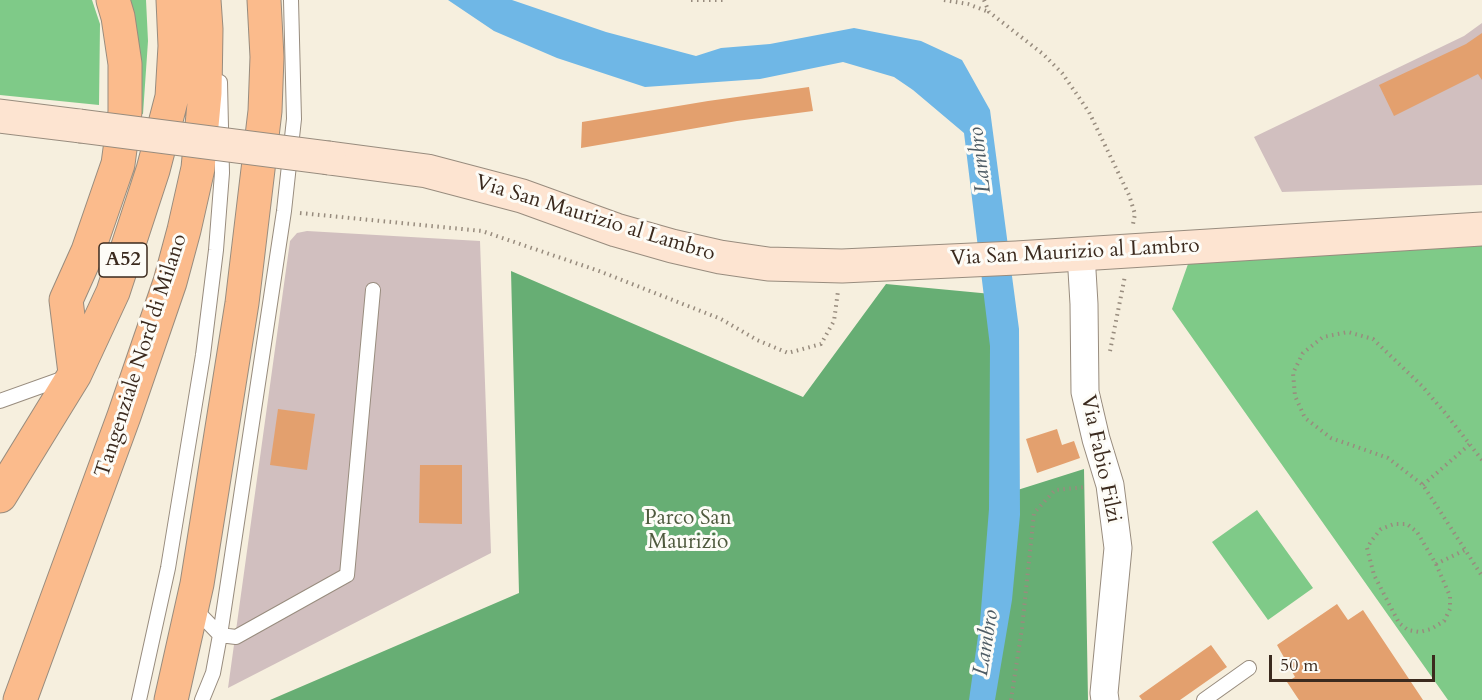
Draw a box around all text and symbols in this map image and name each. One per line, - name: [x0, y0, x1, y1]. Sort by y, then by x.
- water label: Lambro: [964, 125, 998, 195]
- street label: Via San Maurizio al Lambro: [472, 171, 718, 267]
- street label: Tangenziale Nord di Milano: [91, 231, 193, 481]
- street label: Via San Maurizio al Lambro: [950, 234, 1200, 272]
- road number: A52: [99, 243, 147, 277]
- street label: Via Fabio Filzi: [1074, 393, 1126, 525]
- park label: Parco San Maurizio: [644, 506, 732, 556]
- water label: Lambro: [969, 608, 1005, 678]
- scale bar: [1272, 643, 1438, 681]
- text: 50 m: [1280, 653, 1319, 678]

